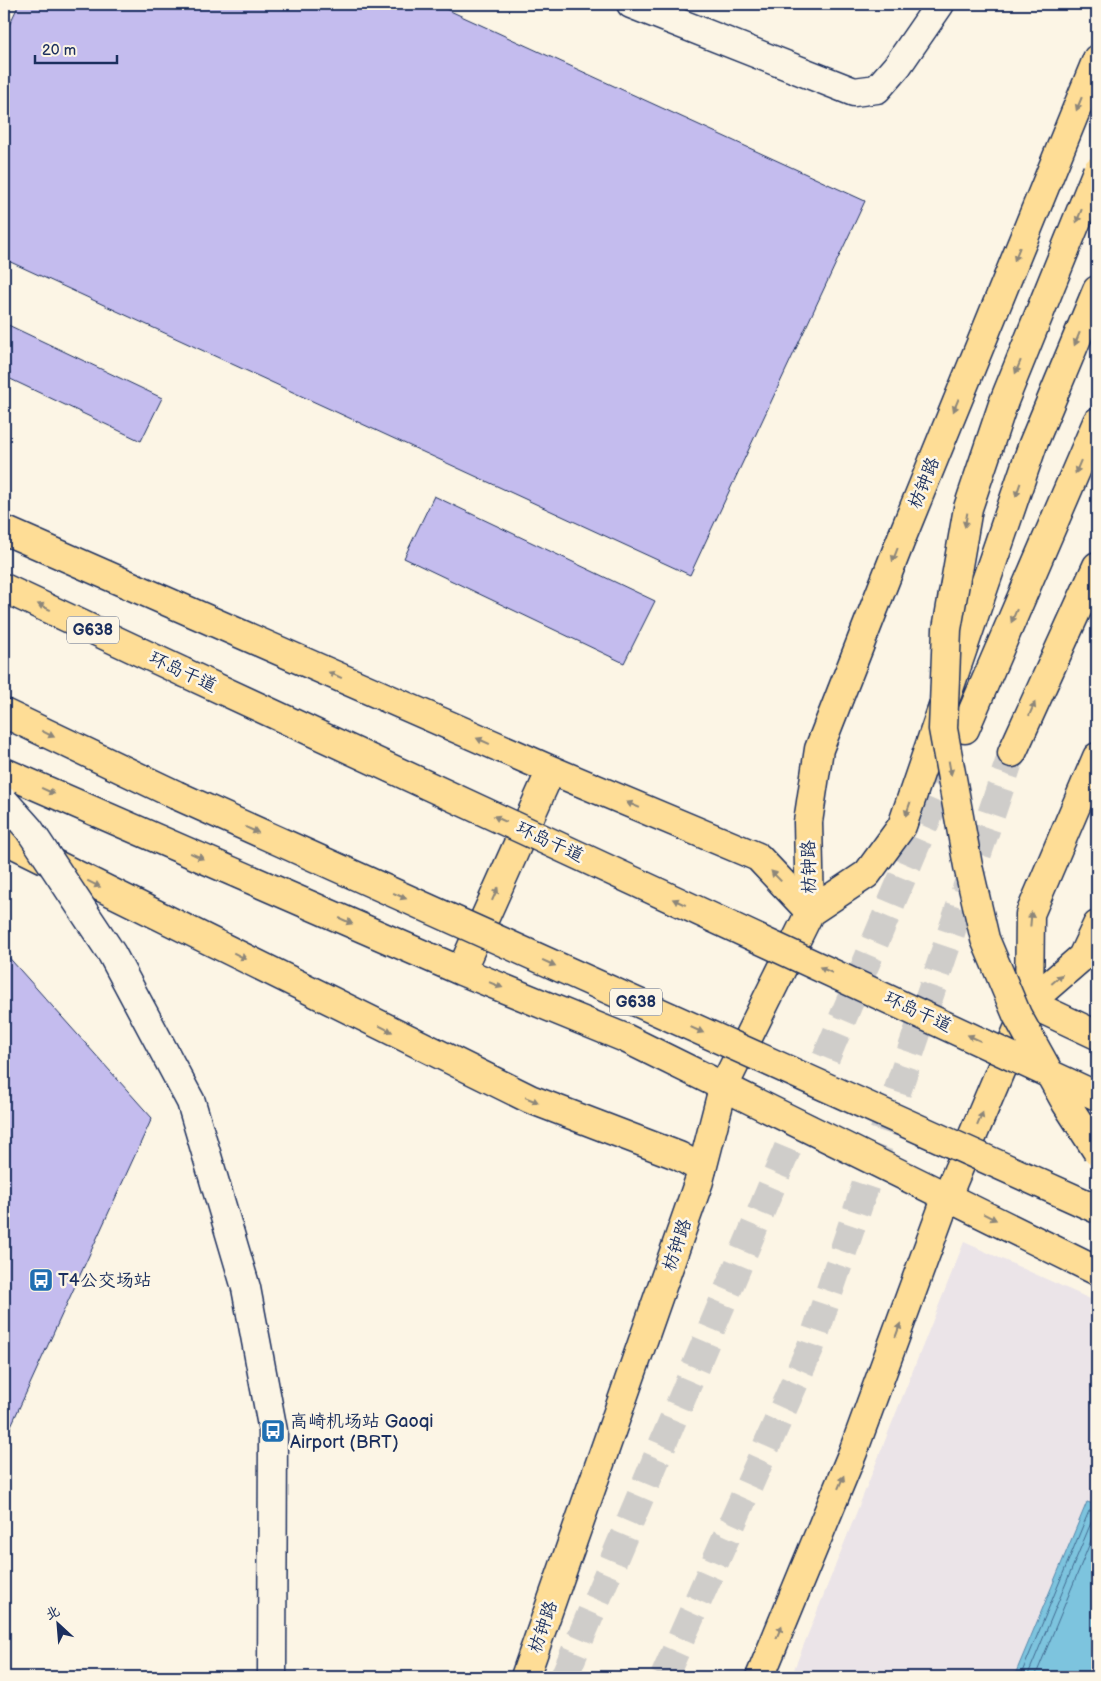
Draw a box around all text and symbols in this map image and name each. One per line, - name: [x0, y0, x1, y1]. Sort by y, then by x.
- scale bar: [35, 32, 118, 64]
- text: 20 m: [42, 41, 76, 60]
- one-way arrow: [1075, 97, 1083, 112]
- one-way arrow: [1074, 209, 1082, 223]
- one-way arrow: [1013, 247, 1021, 261]
- one-way arrow: [1073, 332, 1081, 346]
- one-way arrow: [1013, 360, 1021, 374]
- one-way arrow: [952, 398, 960, 413]
- street label: 枋钟路: [904, 454, 944, 512]
- one-way arrow: [1074, 460, 1082, 475]
- one-way arrow: [1014, 482, 1021, 497]
- one-way arrow: [961, 513, 969, 529]
- one-way arrow: [891, 548, 899, 563]
- one-way arrow: [37, 603, 51, 611]
- one-way arrow: [1009, 609, 1017, 623]
- road number: G638: [67, 616, 119, 644]
- street label: 环岛干道: [146, 647, 220, 697]
- one-way arrow: [328, 671, 342, 679]
- one-way arrow: [1029, 702, 1037, 716]
- one-way arrow: [41, 730, 55, 738]
- one-way arrow: [476, 736, 490, 744]
- one-way arrow: [947, 761, 955, 777]
- one-way arrow: [41, 788, 55, 796]
- one-way arrow: [626, 800, 640, 808]
- one-way arrow: [904, 802, 912, 817]
- one-way arrow: [492, 814, 507, 823]
- street label: 环岛干道: [513, 817, 587, 867]
- one-way arrow: [245, 826, 259, 834]
- street label: 枋钟路: [798, 840, 820, 894]
- one-way arrow: [190, 852, 204, 860]
- one-way arrow: [770, 871, 782, 883]
- one-way arrow: [87, 880, 102, 889]
- one-way arrow: [492, 887, 500, 901]
- one-way arrow: [393, 893, 407, 901]
- one-way arrow: [672, 897, 686, 905]
- one-way arrow: [1027, 911, 1035, 927]
- one-way arrow: [339, 917, 353, 925]
- one-way arrow: [233, 953, 247, 961]
- one-way arrow: [541, 959, 556, 967]
- one-way arrow: [819, 966, 833, 974]
- one-way arrow: [1051, 974, 1063, 985]
- one-way arrow: [489, 981, 504, 989]
- street label: 环岛干道: [881, 987, 955, 1037]
- road number: G638: [610, 989, 662, 1016]
- one-way arrow: [379, 1025, 393, 1033]
- one-way arrow: [690, 1026, 704, 1034]
- one-way arrow: [967, 1034, 981, 1042]
- one-way arrow: [525, 1096, 539, 1104]
- one-way arrow: [976, 1112, 984, 1126]
- one-way arrow: [983, 1213, 998, 1221]
- street label: 枋钟路: [658, 1216, 696, 1274]
- bus stop icon: T4公交场站: [28, 1267, 54, 1293]
- place label: T4公交场站: [58, 1270, 152, 1291]
- one-way arrow: [894, 1322, 902, 1337]
- place label: 高崎机场站 Gaoqi Airport (BRT): [290, 1411, 434, 1453]
- bus stop icon: 高崎机场站 Gaoqi Airport (BRT): [260, 1418, 286, 1444]
- one-way arrow: [837, 1474, 845, 1489]
- north arrow: [32, 1598, 82, 1648]
- street label: 枋钟路: [524, 1598, 562, 1656]
- text: 北: [43, 1602, 63, 1623]
- one-way arrow: [775, 1625, 783, 1639]

